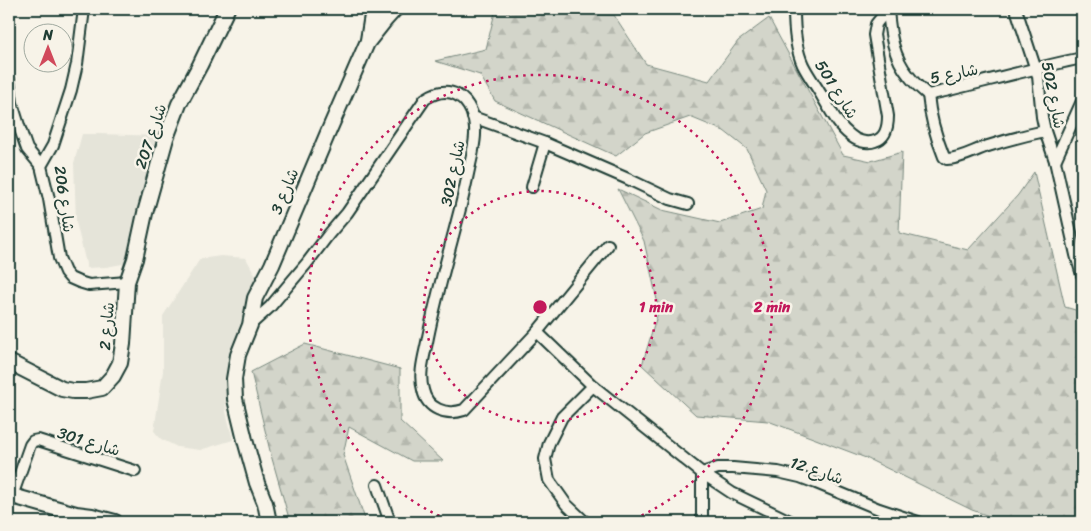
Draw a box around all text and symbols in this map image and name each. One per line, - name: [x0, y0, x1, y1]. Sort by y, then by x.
- north arrow: [22, 22, 72, 72]
- text: N: [42, 23, 53, 48]
- street label: شارع 501: [807, 54, 866, 125]
- street label: شارع 5: [927, 55, 981, 92]
- street label: شارع 502: [1033, 59, 1074, 131]
- street label: شارع 207: [126, 100, 175, 173]
- street label: شارع 302: [431, 137, 474, 209]
- street label: شارع 206: [45, 164, 84, 234]
- street label: شارع 3: [262, 164, 307, 219]
- text: 1 min: [639, 294, 674, 320]
- text: 2 min: [753, 294, 791, 320]
- centre of rings: [531, 298, 549, 316]
- street label: شارع 2: [90, 301, 123, 351]
- street label: شارع 301: [54, 418, 124, 465]
- street label: شارع 12: [786, 448, 848, 493]

